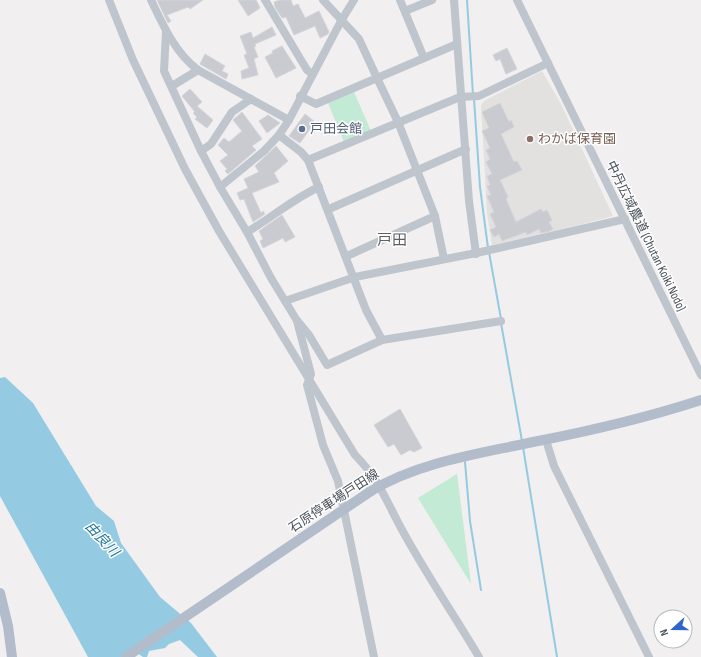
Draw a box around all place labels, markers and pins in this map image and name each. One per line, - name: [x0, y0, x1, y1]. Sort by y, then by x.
- place label: 戸田会館: [310, 121, 362, 137]
- marker: 戸田会館: [297, 124, 307, 134]
- place label: わかば保育園: [538, 131, 616, 147]
- marker: わかば保育園: [525, 134, 535, 144]

